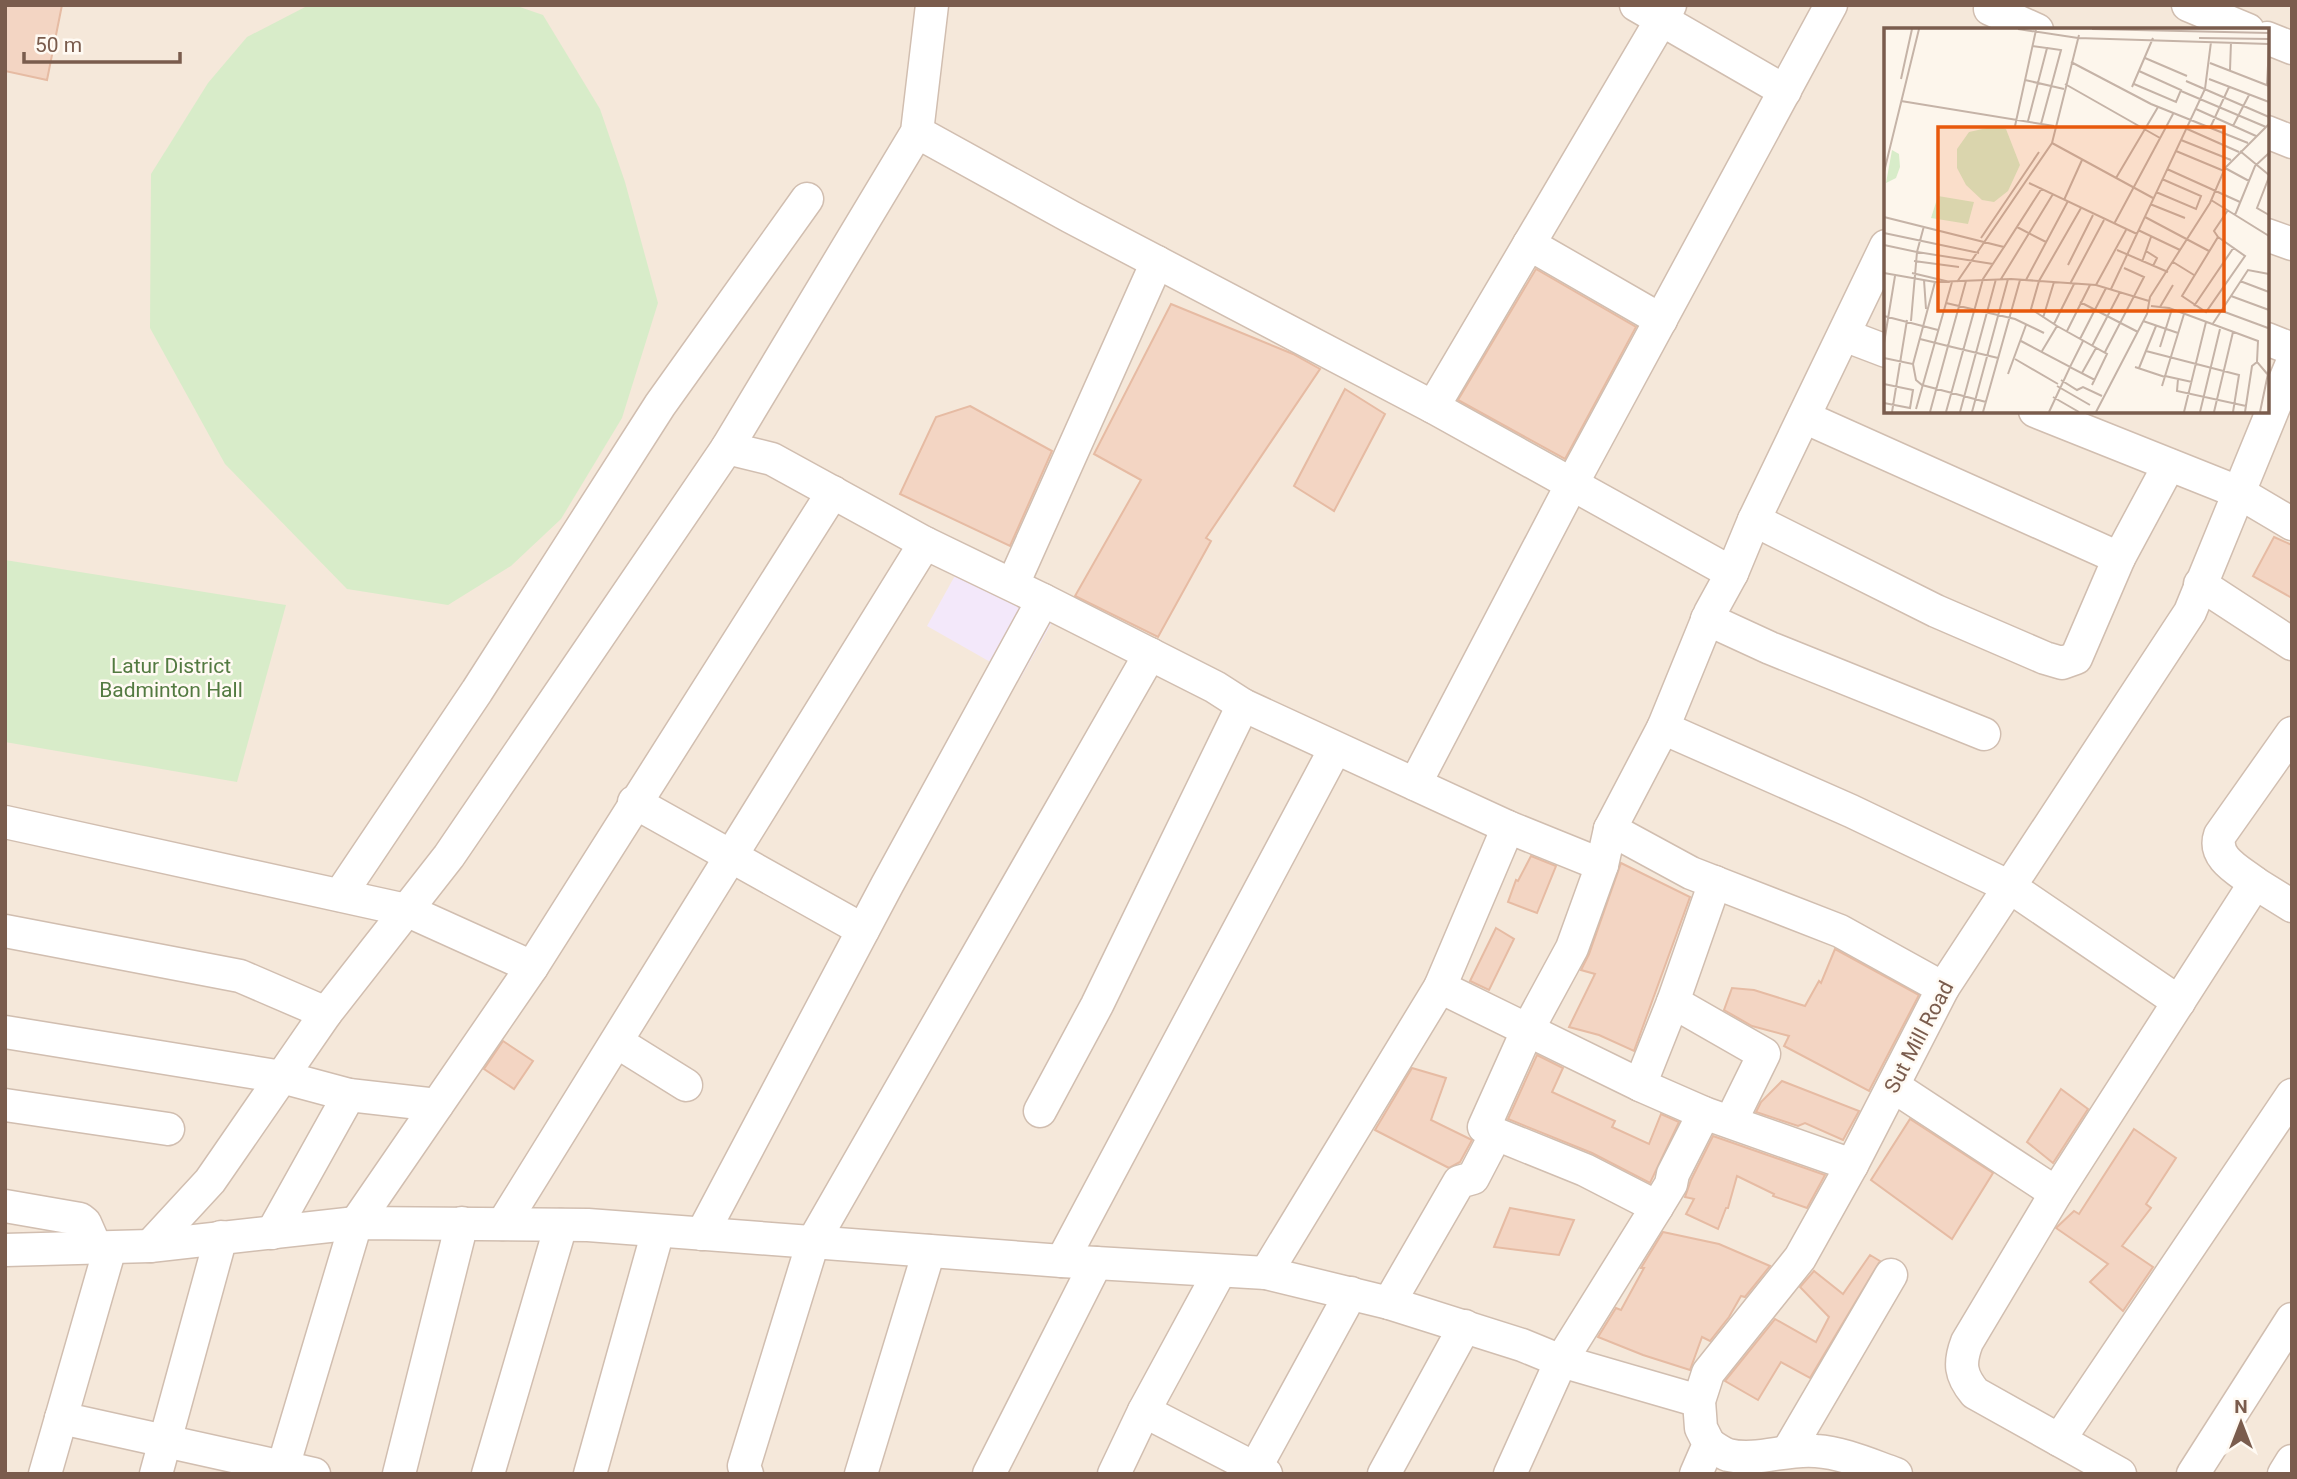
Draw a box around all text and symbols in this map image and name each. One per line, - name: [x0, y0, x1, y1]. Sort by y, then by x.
- scale bar: [24, 21, 180, 65]
- inset map: [1884, 28, 2269, 413]
- text: 50 m: [35, 33, 82, 57]
- park label: Latur District Badminton Hall: [99, 654, 243, 702]
- street label: Sut Mill Road: [1879, 977, 1959, 1097]
- north arrow: [2206, 1388, 2276, 1458]
- text: N: [2234, 1395, 2248, 1418]

